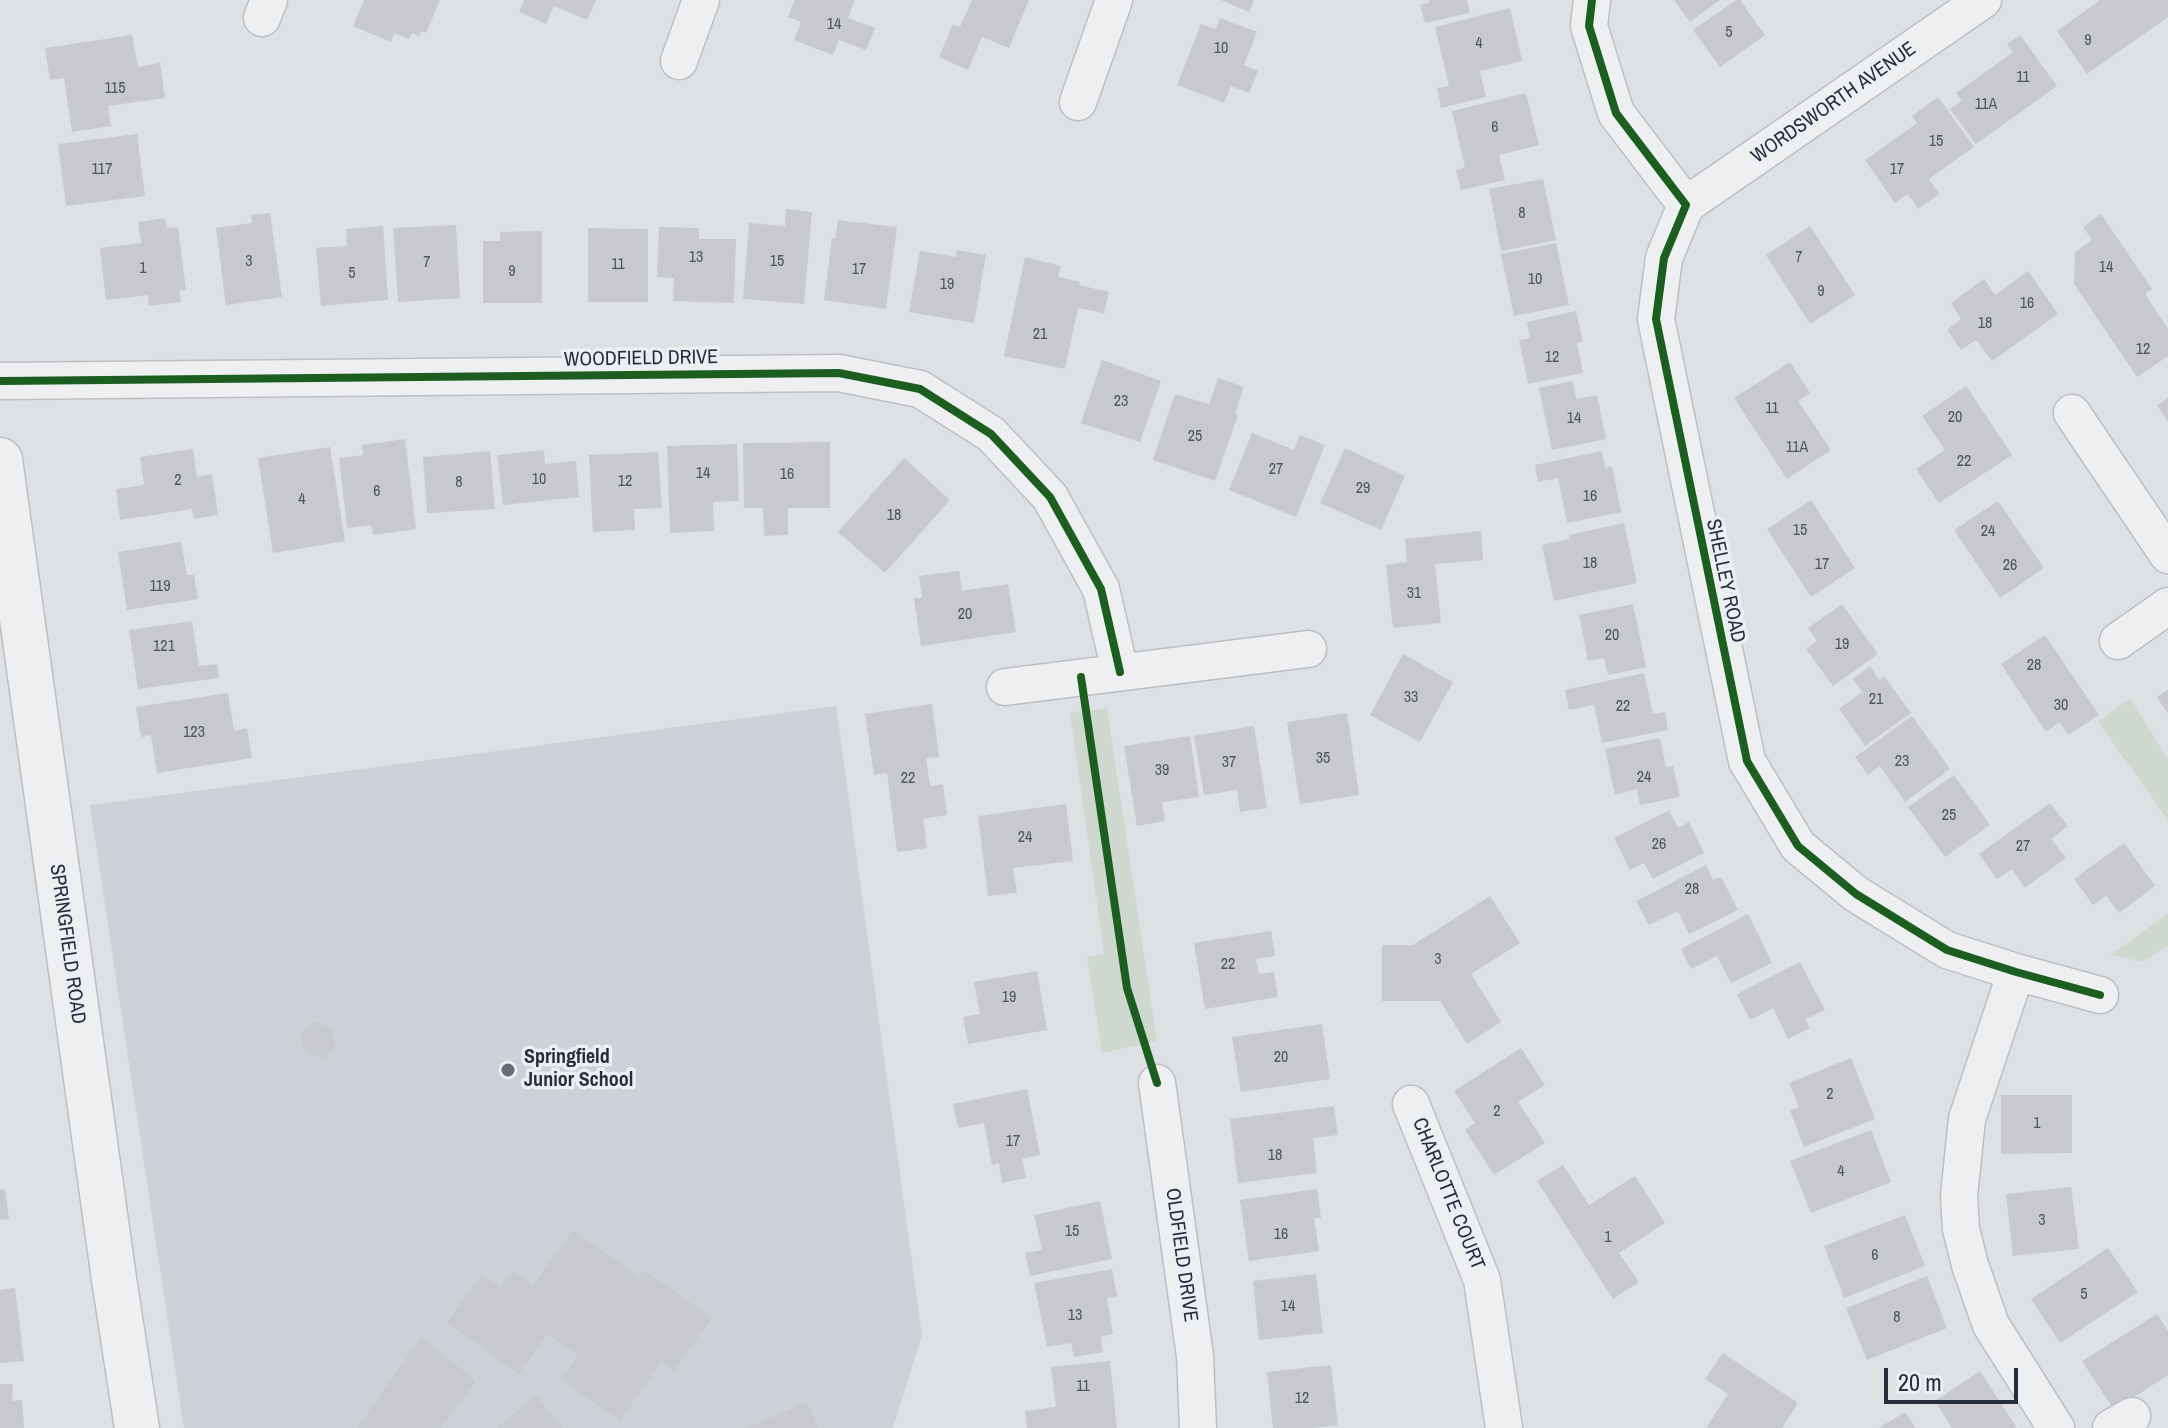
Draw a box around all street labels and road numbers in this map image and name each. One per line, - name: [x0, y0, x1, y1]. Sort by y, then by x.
- street label: WORDSWORTH AVENUE: [1747, 37, 1921, 169]
- street label: WOODFIELD DRIVE: [564, 346, 718, 372]
- street label: SHELLEY ROAD: [1700, 517, 1750, 645]
- street label: SPRINGFIELD ROAD: [44, 862, 90, 1026]
- street label: CHARLOTTE COURT: [1407, 1114, 1489, 1274]
- street label: OLDFIELD DRIVE: [1160, 1187, 1202, 1323]

